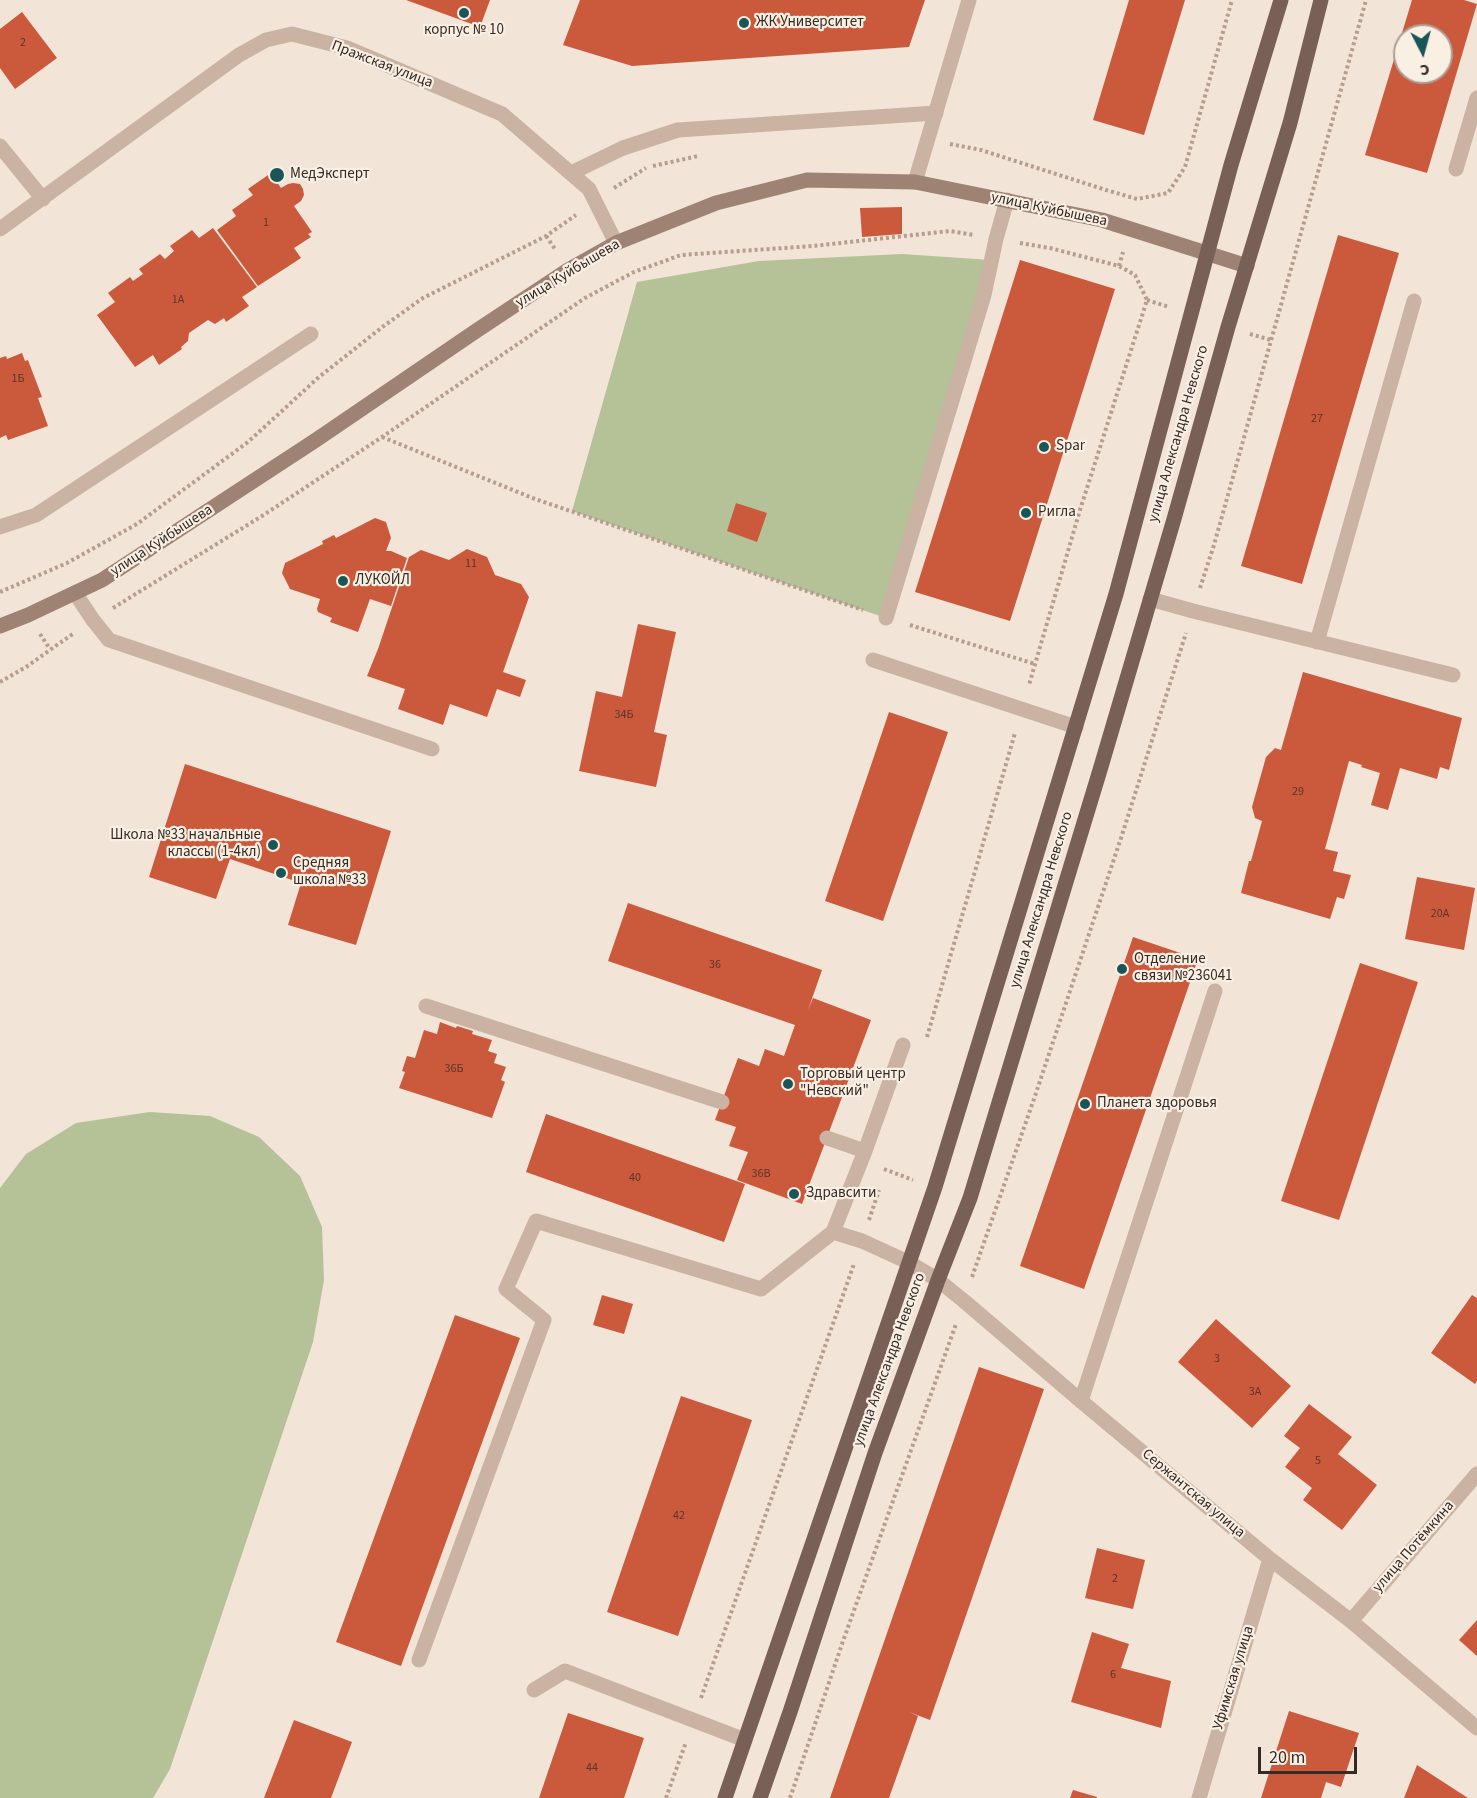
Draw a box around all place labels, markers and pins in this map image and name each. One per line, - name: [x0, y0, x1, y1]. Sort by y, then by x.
- marker: корпус № 10: [457, 6, 471, 20]
- place label: ЖК Университет: [756, 14, 864, 32]
- marker: ЖК Университет: [737, 16, 751, 30]
- place label: корпус № 10: [424, 22, 504, 40]
- marker: МедЭксперт: [268, 166, 286, 184]
- place label: МедЭксперт: [290, 166, 370, 184]
- place label: Spar: [1056, 438, 1085, 456]
- marker: Spar: [1037, 440, 1051, 454]
- place label: Ригла: [1038, 504, 1076, 522]
- marker: Ригла: [1019, 506, 1033, 520]
- place label: ЛУКОЙЛ: [355, 572, 410, 590]
- marker: ЛУКОЙЛ: [336, 574, 350, 588]
- place label: Школа №33 начальные классы (1-4кл): [110, 827, 261, 862]
- marker: Школа №33 начальные классы (1-4кл): [266, 838, 280, 852]
- place label: Средняя школа №33: [293, 855, 366, 890]
- marker: Средняя школа №33: [274, 866, 288, 880]
- place label: Отделение связи №236041: [1134, 951, 1233, 986]
- marker: Отделение связи №236041: [1115, 962, 1129, 976]
- place label: Торговый центр "Невский": [800, 1066, 906, 1101]
- marker: Торговый центр "Невский": [781, 1077, 795, 1091]
- place label: Планета здоровья: [1097, 1095, 1217, 1113]
- marker: Планета здоровья: [1078, 1097, 1092, 1111]
- place label: Здравсити: [806, 1185, 876, 1203]
- marker: Здравсити: [787, 1187, 801, 1201]

